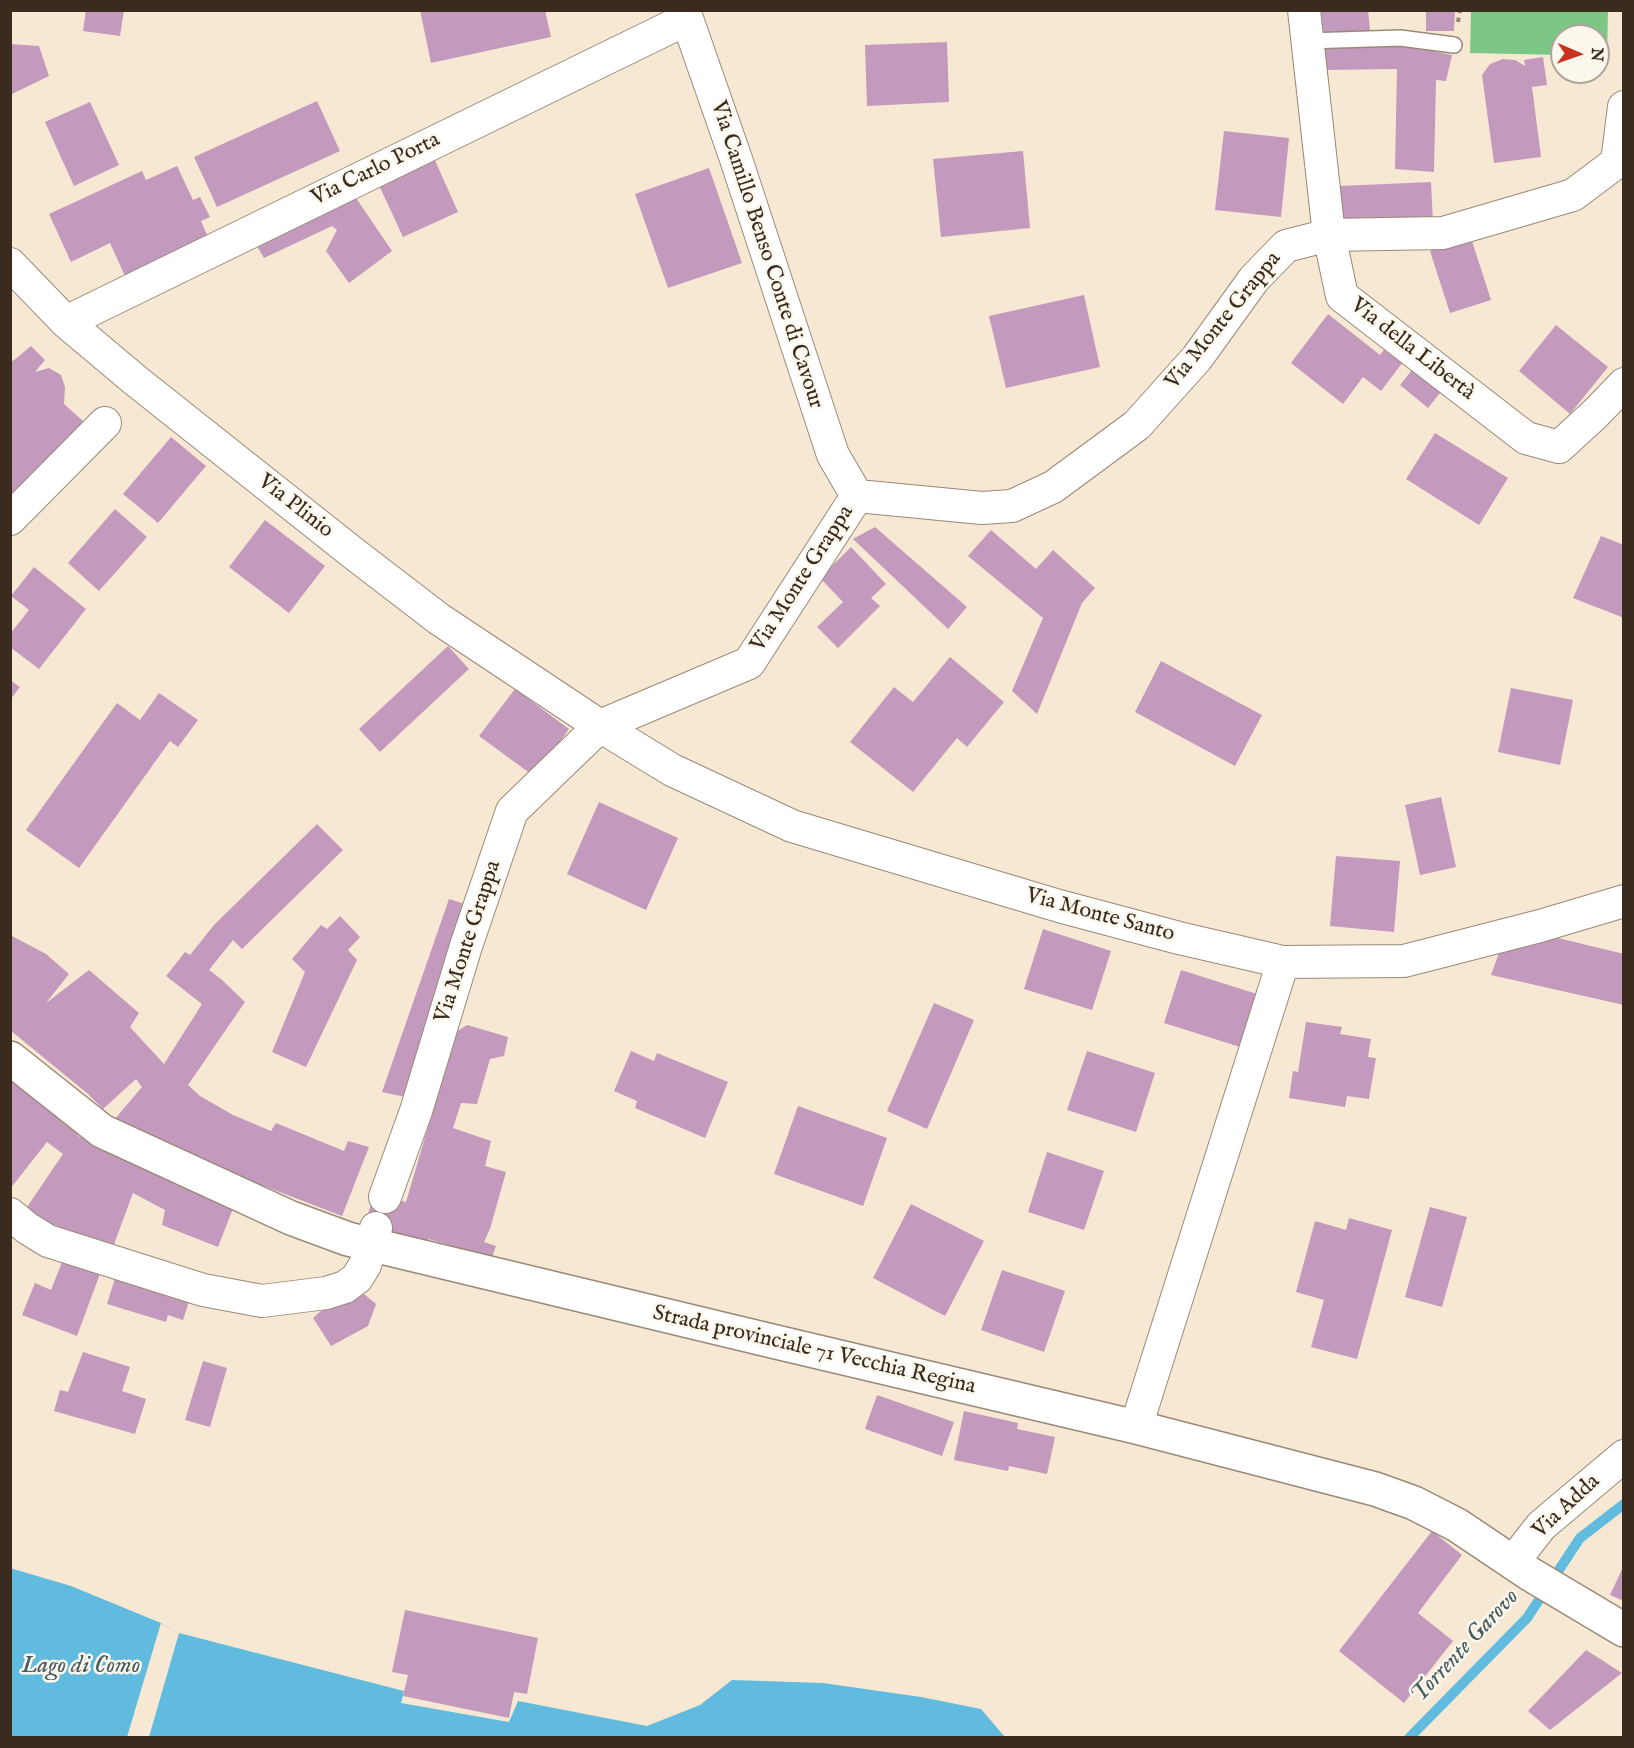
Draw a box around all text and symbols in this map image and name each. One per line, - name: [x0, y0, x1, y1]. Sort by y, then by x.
- north arrow: [1550, 24, 1610, 84]
- text: N: [1586, 47, 1606, 62]
- street label: Via Camillo Benso Conte di Cavour: [704, 98, 828, 412]
- street label: Via Carlo Porta: [307, 128, 445, 212]
- street label: Via Monte Grappa: [1160, 247, 1288, 395]
- street label: Via della Libertà: [1344, 293, 1480, 407]
- street label: Via Plinio: [252, 469, 338, 545]
- street label: Via Monte Grappa: [746, 501, 860, 657]
- street label: Via Monte Grappa: [430, 857, 508, 1027]
- street label: Via Monte Santo: [1023, 883, 1177, 949]
- street label: Strada provinciale 71 Vecchia Regina: [650, 1301, 978, 1401]
- street label: Via Adda: [1528, 1469, 1606, 1545]
- water label: Torrente Garovo: [1406, 1584, 1526, 1710]
- water label: Lago di Como: [22, 1653, 140, 1681]

